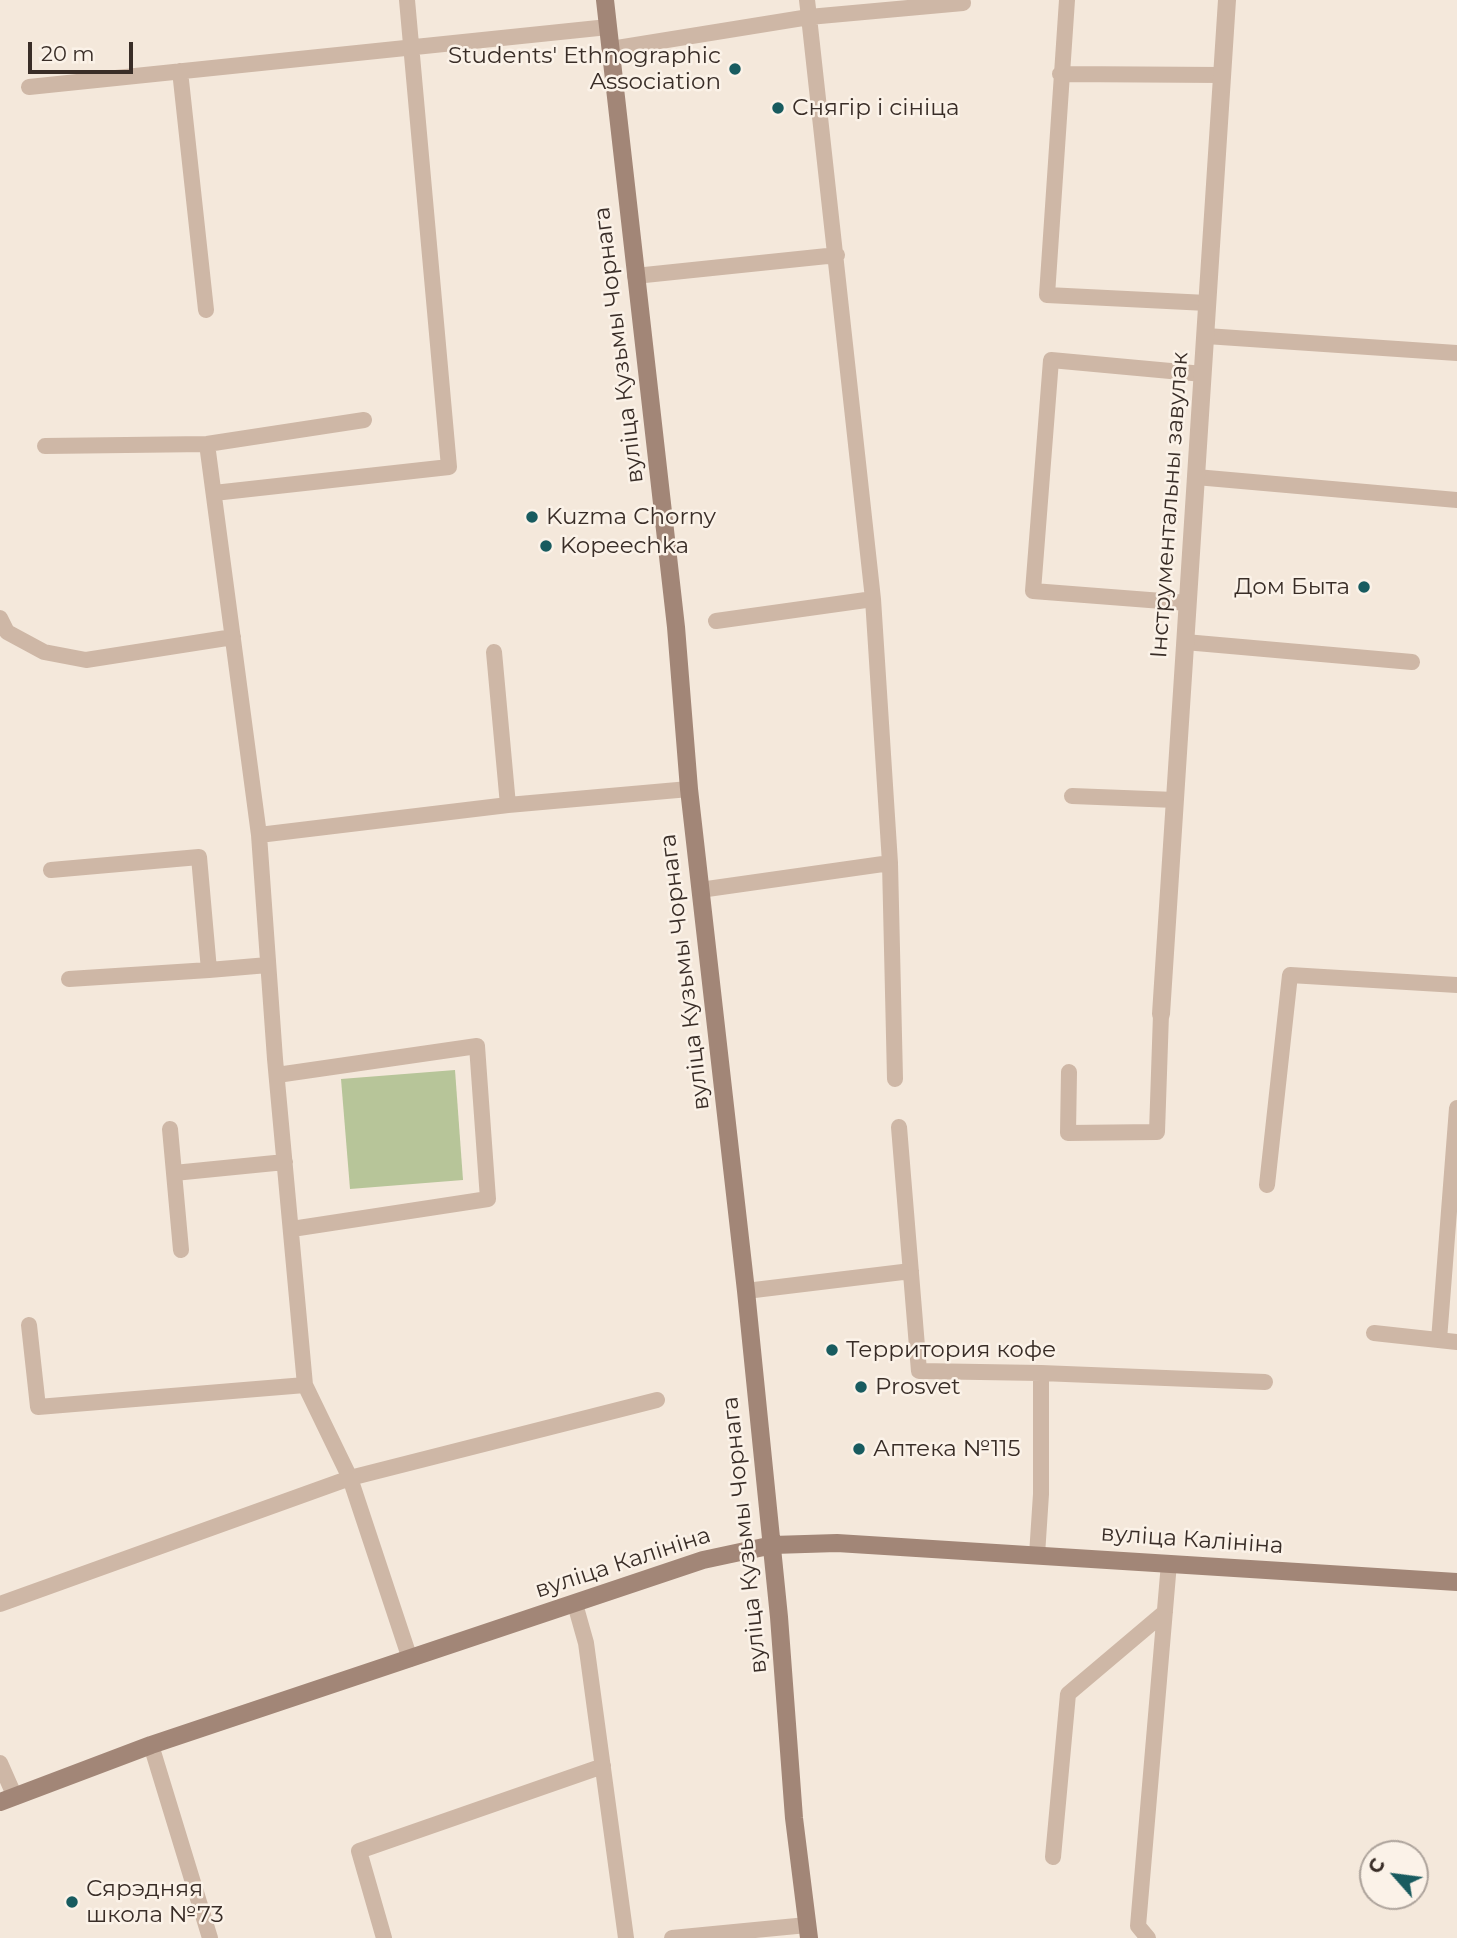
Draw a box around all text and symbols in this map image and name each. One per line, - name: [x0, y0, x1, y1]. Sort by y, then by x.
- scale bar: [32, 28, 136, 72]
- text: 20 m: [41, 41, 95, 66]
- place label: Students' Ethnographic Association: [448, 42, 721, 96]
- marker: Students' Ethnographic Association: [727, 61, 743, 77]
- place label: Снягір і сініца: [792, 94, 959, 122]
- marker: Снягір і сініца: [770, 100, 786, 116]
- street label: вуліца Кузьмы Чорнага: [588, 205, 650, 485]
- street label: Інструментальны завулак: [1146, 351, 1194, 659]
- place label: Kuzma Chorny: [546, 503, 716, 531]
- marker: Kuzma Chorny: [524, 509, 540, 525]
- place label: Kopeechka: [560, 532, 689, 560]
- marker: Kopeechka: [538, 538, 554, 554]
- place label: Дом Быта: [1234, 573, 1350, 601]
- marker: Дом Быта: [1356, 579, 1372, 595]
- street label: вуліца Кузьмы Чорнага: [654, 832, 716, 1112]
- place label: Территория кофе: [846, 1336, 1056, 1364]
- marker: Территория кофе: [824, 1342, 840, 1358]
- place label: Prosvet: [875, 1373, 961, 1401]
- marker: Prosvet: [853, 1379, 869, 1395]
- street label: вуліца Кузьмы Чорнага: [717, 1395, 773, 1675]
- place label: Аптека №115: [873, 1435, 1021, 1463]
- marker: Аптека №115: [851, 1441, 867, 1457]
- street label: вуліца Калініна: [1100, 1520, 1284, 1560]
- street label: вуліца Калініна: [532, 1522, 714, 1604]
- north arrow: [1359, 1840, 1429, 1910]
- text: С: [1363, 1854, 1390, 1877]
- place label: Сярэдняя школа №73: [86, 1875, 224, 1929]
- marker: Сярэдняя школа №73: [64, 1894, 80, 1910]

